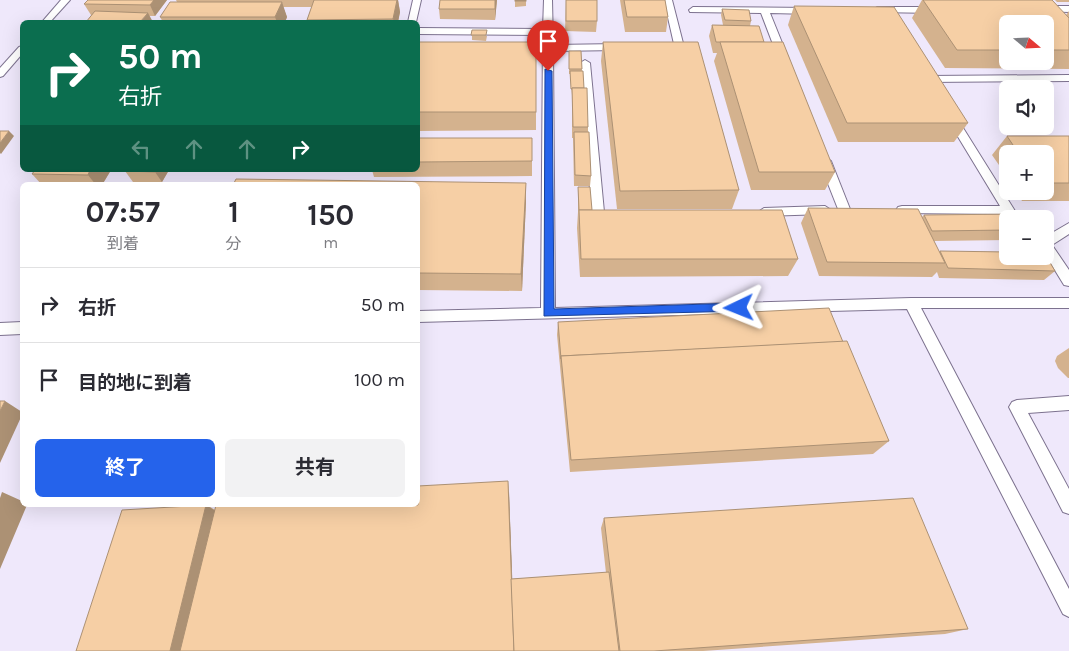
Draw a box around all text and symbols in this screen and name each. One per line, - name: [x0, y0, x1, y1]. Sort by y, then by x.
- north arrow: [999, 15, 1054, 70]
- map controls: [999, 15, 1054, 265]
- pin: [527, 20, 569, 71]
- icon: arrive: [534, 27, 562, 55]
- text: 50 m: [118, 36, 203, 77]
- icon: right: [35, 40, 100, 105]
- button: sound: [999, 80, 1054, 135]
- text: 右折: [118, 84, 162, 110]
- icon: left: [127, 135, 155, 163]
- icon: ahead: [180, 135, 208, 163]
- icon: ahead: [233, 135, 261, 163]
- icon: right: [286, 135, 314, 163]
- button: +: [999, 145, 1054, 200]
- text: 07:57: [86, 194, 160, 230]
- text: 1: [228, 194, 239, 230]
- text: 150: [307, 197, 354, 233]
- button: −: [999, 210, 1054, 265]
- text: m: [323, 233, 338, 252]
- text: 到着: [107, 234, 139, 253]
- text: 分: [226, 234, 242, 253]
- position arrow: [712, 281, 764, 333]
- icon: right: [35, 291, 63, 319]
- text: 50 m: [361, 294, 405, 316]
- text: 右折: [78, 297, 116, 319]
- icon: arrive: [35, 366, 63, 394]
- text: 100 m: [354, 369, 405, 391]
- text: 目的地に到着: [78, 372, 192, 394]
- button: 終了: [35, 439, 215, 497]
- button: 共有: [225, 439, 405, 497]

